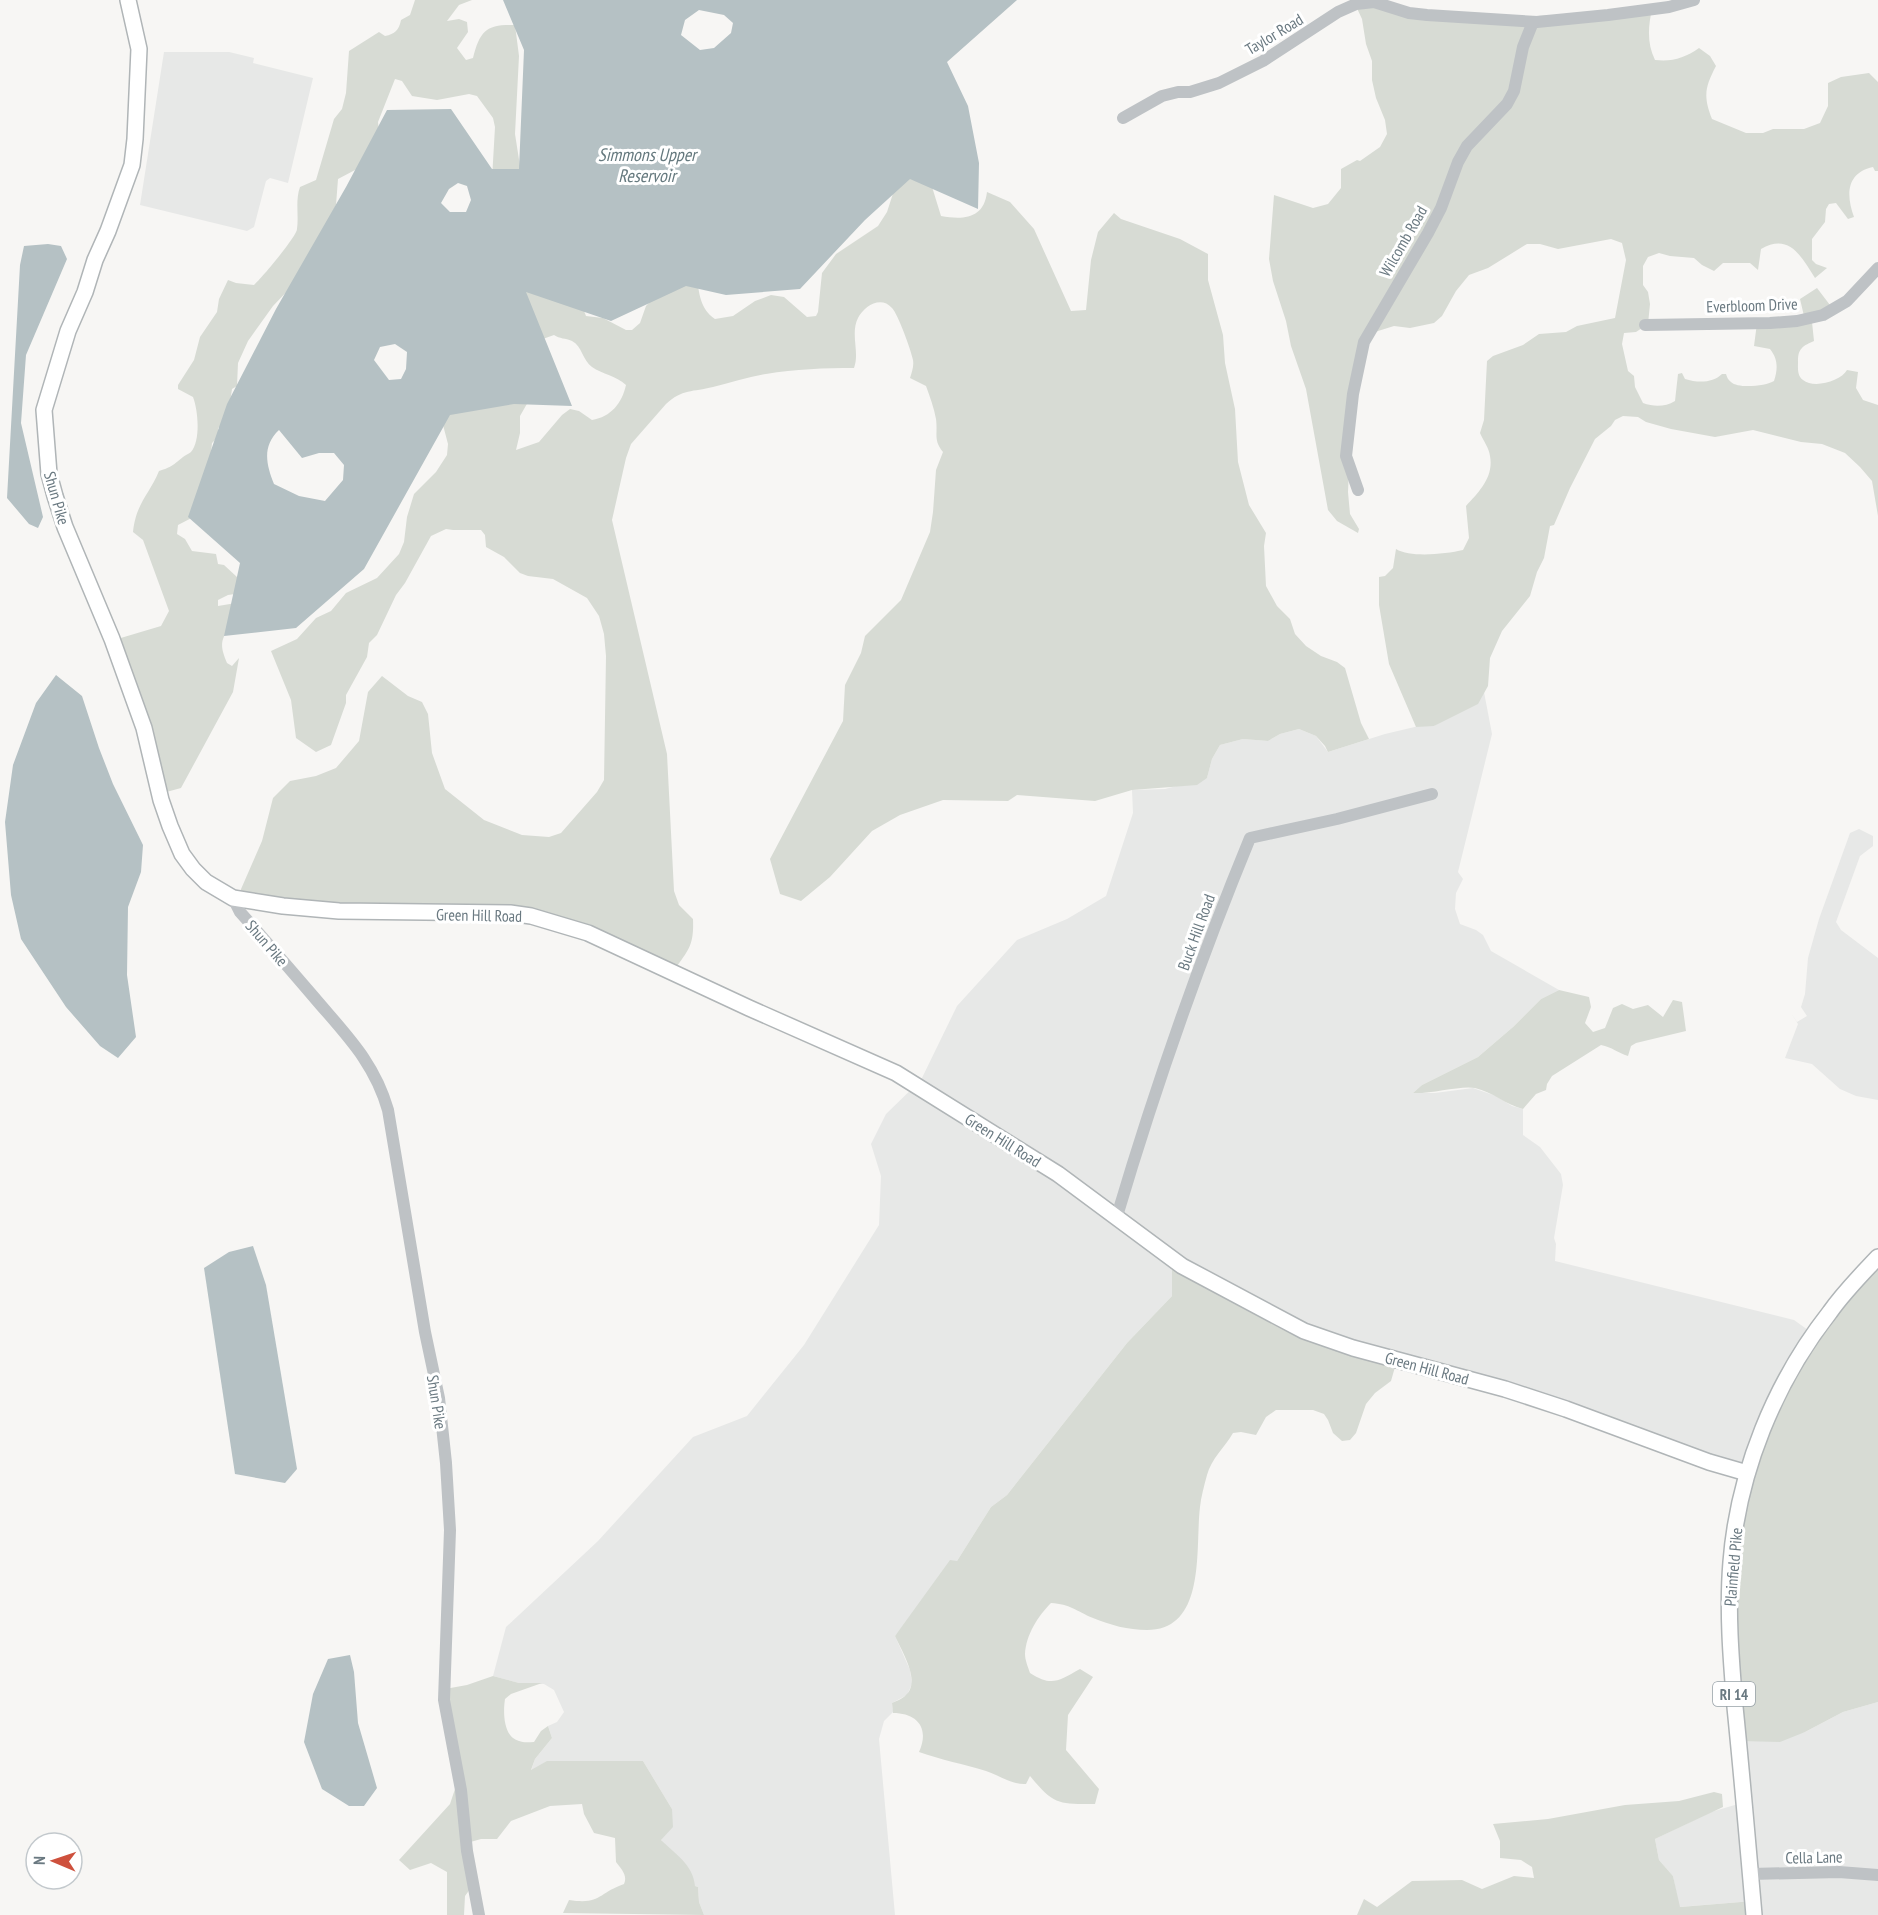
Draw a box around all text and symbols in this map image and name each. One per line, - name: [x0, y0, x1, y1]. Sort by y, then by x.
- street label: Taylor Road: [1241, 9, 1307, 59]
- water label: Simmons Upper Reservoir: [598, 143, 699, 187]
- street label: Wilcomb Road: [1375, 202, 1431, 280]
- street label: Everbloom Drive: [1706, 293, 1798, 317]
- street label: Shun Pike: [40, 469, 74, 527]
- street label: Buck Hill Road: [1173, 891, 1219, 973]
- street label: Green Hill Road: [436, 904, 522, 926]
- street label: Shun Pike: [242, 916, 292, 970]
- street label: Green Hill Road: [961, 1109, 1045, 1171]
- street label: Green Hill Road: [1383, 1347, 1471, 1389]
- street label: Shun Pike: [423, 1373, 451, 1431]
- street label: Plainfield Pike: [1720, 1527, 1746, 1607]
- road number: RI 14: [1713, 1682, 1755, 1706]
- north arrow: [24, 1831, 84, 1891]
- street label: Cella Lane: [1785, 1847, 1843, 1867]
- text: N: [29, 1856, 49, 1865]

